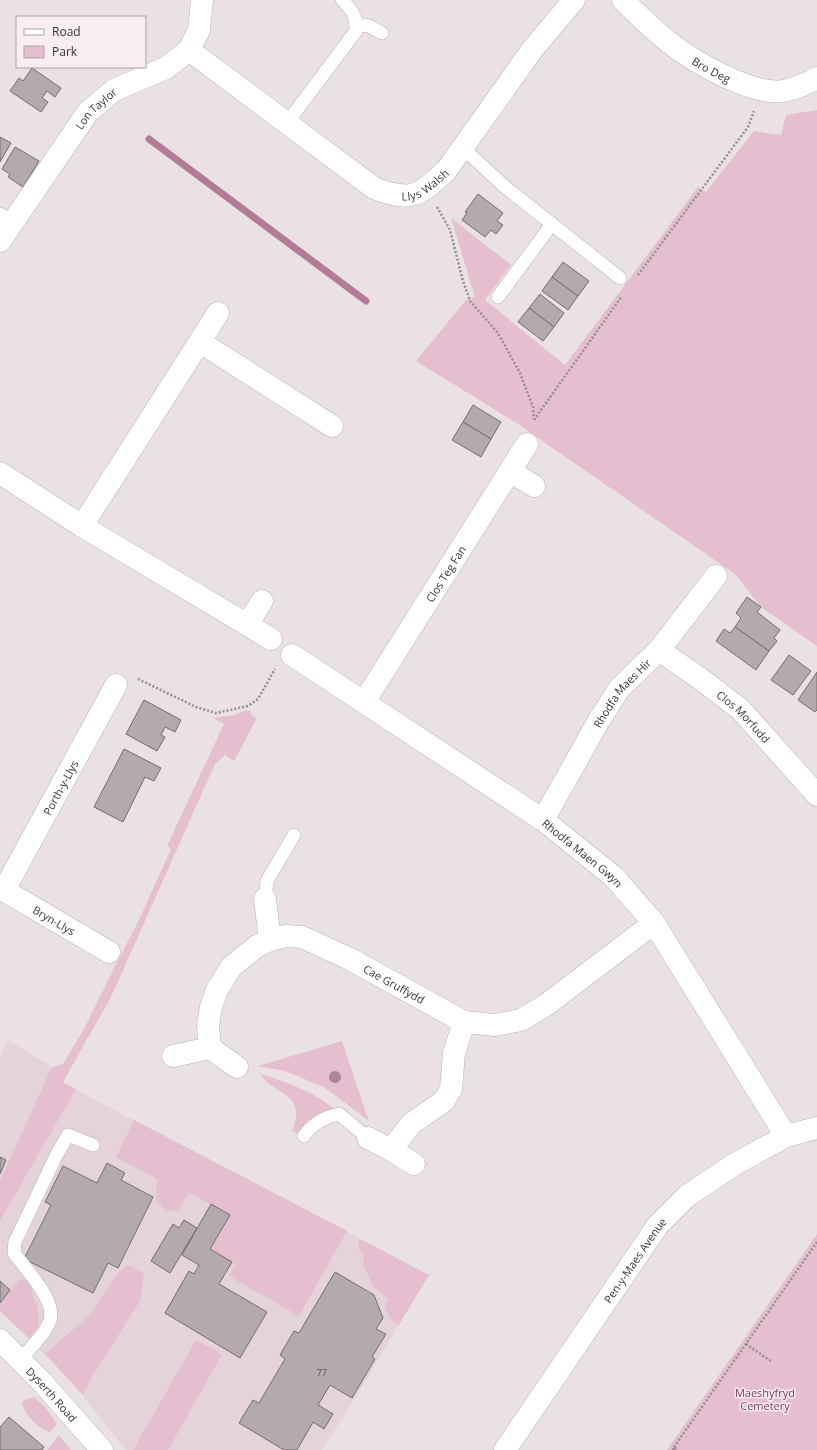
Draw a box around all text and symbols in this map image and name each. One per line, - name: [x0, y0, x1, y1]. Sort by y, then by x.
- legend: [16, 16, 146, 68]
- text: Road: [52, 23, 81, 40]
- text: Park: [52, 43, 78, 60]
- street label: Bro Deg: [690, 53, 733, 85]
- street label: Lon Taylor: [71, 84, 120, 132]
- street label: Llys Walsh: [402, 165, 451, 203]
- street label: Clos Teg Fan: [422, 542, 469, 605]
- street label: Rhodfa Maes Hir: [589, 655, 654, 730]
- street label: Clos Morfudd: [714, 687, 774, 746]
- street label: Porth-y-Llys: [39, 757, 81, 817]
- street label: Rhodfa Maen Gwyn: [539, 815, 627, 890]
- street label: Bryn-Llys: [30, 902, 78, 938]
- street label: Cae Gruffydd: [361, 961, 428, 1006]
- street label: Pen-y-Maes Avenue: [600, 1214, 669, 1306]
- street label: Dyserth Road: [23, 1363, 81, 1425]
- house number: 77: [317, 1366, 327, 1379]
- park label: Maeshyfryd Cemetery: [735, 1385, 795, 1413]

